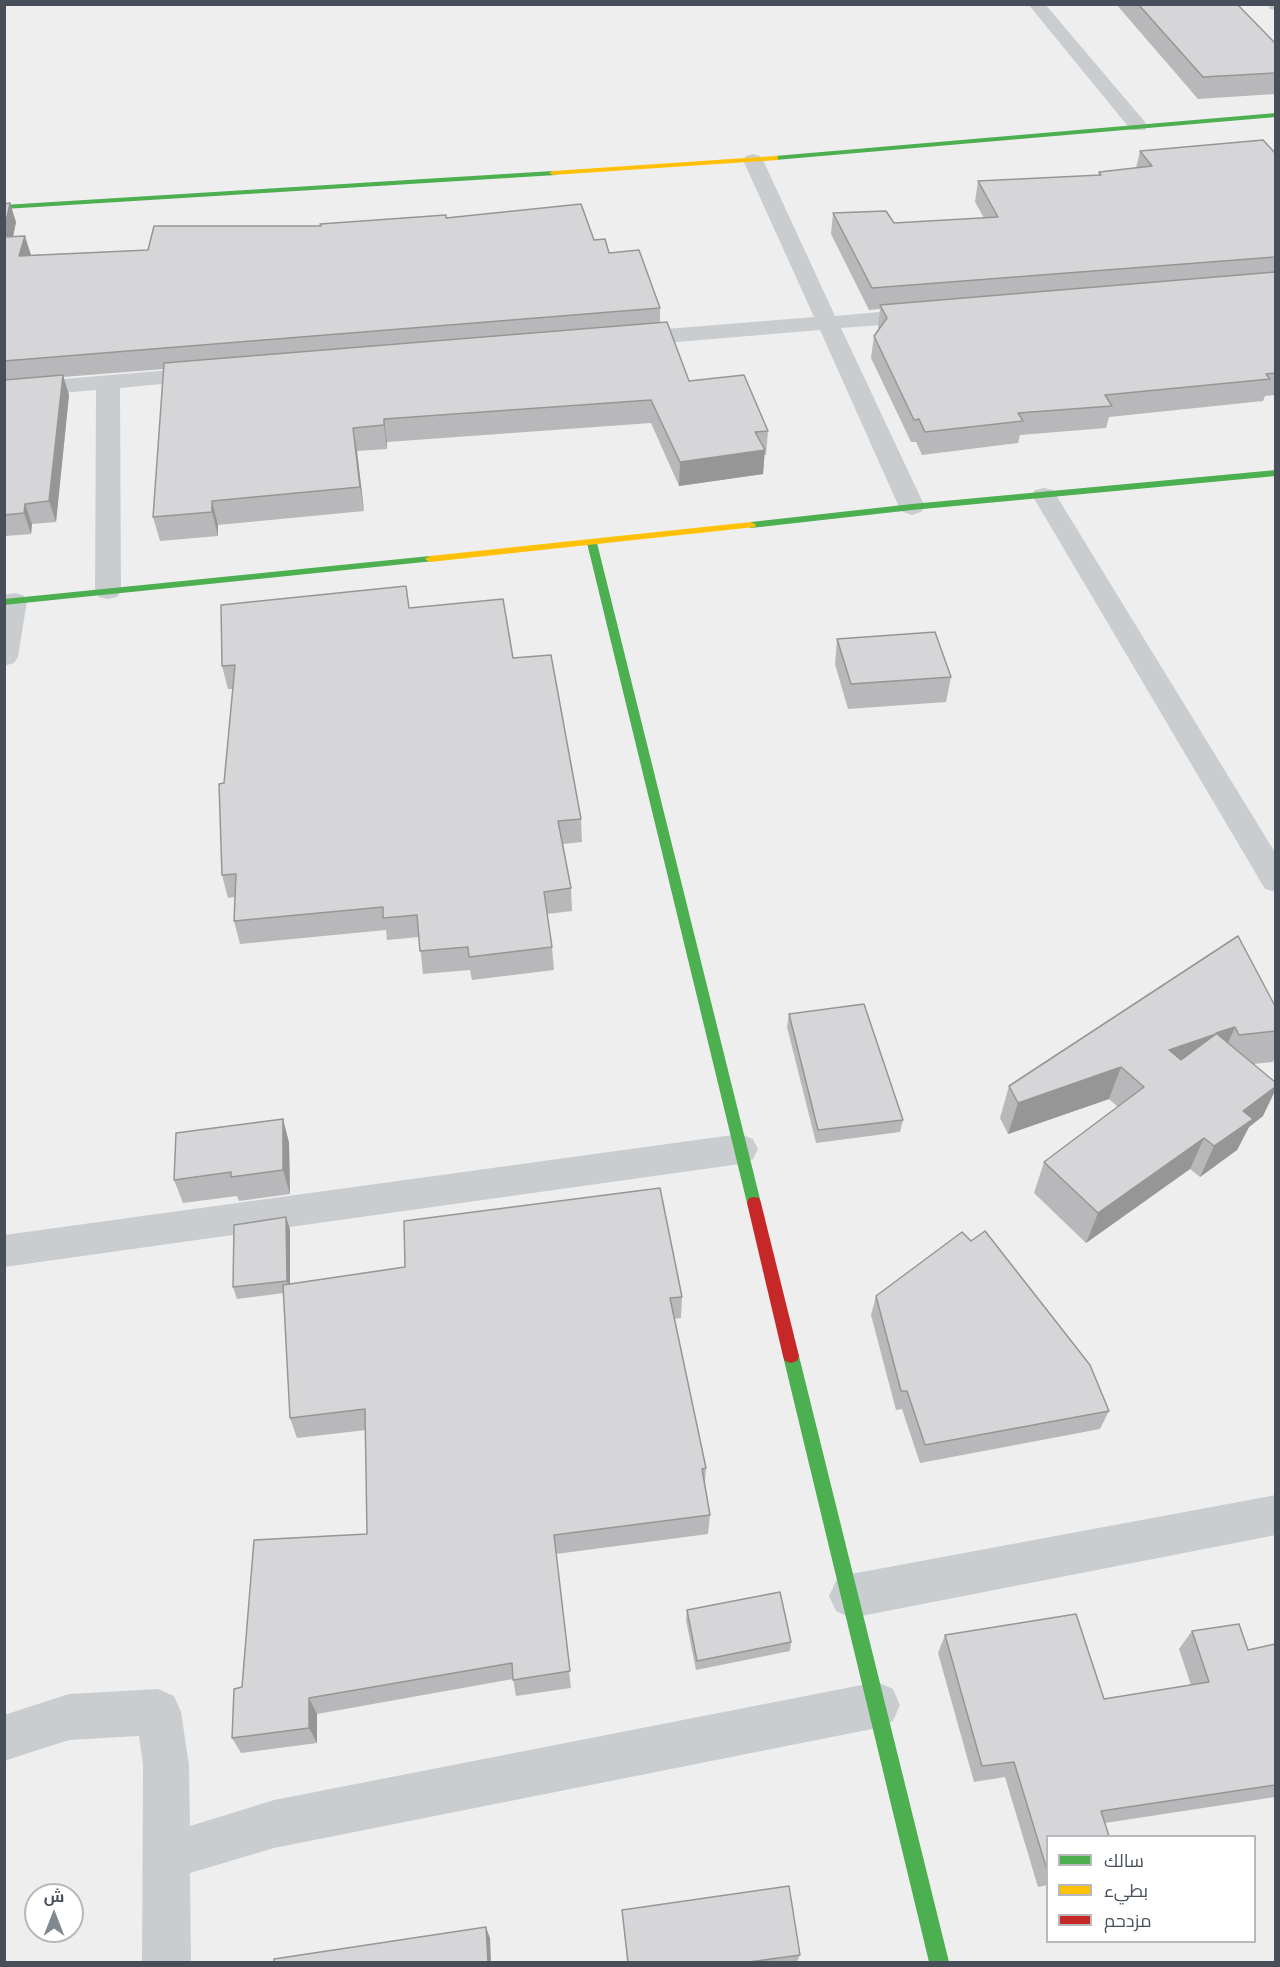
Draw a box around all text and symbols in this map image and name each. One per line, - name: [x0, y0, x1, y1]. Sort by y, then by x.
- legend: [1046, 1835, 1256, 1943]
- text: سالك: [1104, 1853, 1144, 1871]
- north arrow: [24, 1883, 84, 1943]
- text: بطيء: [1104, 1883, 1148, 1901]
- text: ش: [44, 1889, 64, 1905]
- text: مزدحم: [1104, 1913, 1152, 1931]

